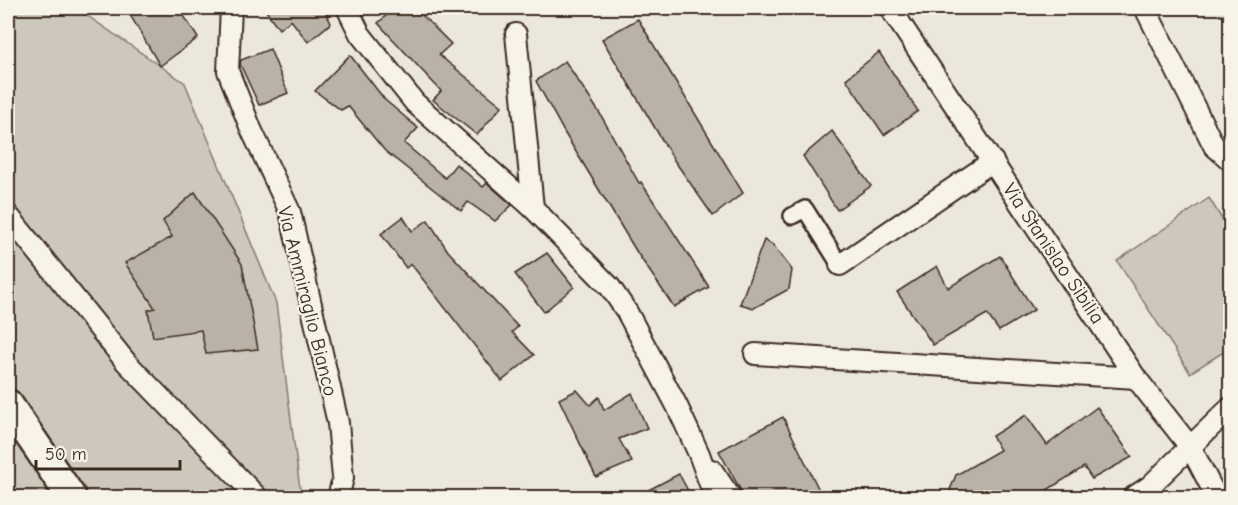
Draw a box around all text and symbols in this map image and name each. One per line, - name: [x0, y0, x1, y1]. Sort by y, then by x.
- street label: Via Stanislao Sibilia: [998, 179, 1109, 328]
- street label: Via Ammiraglio Bianco: [273, 204, 342, 398]
- scale bar: [36, 433, 180, 471]
- text: 50 m: [45, 444, 87, 465]

